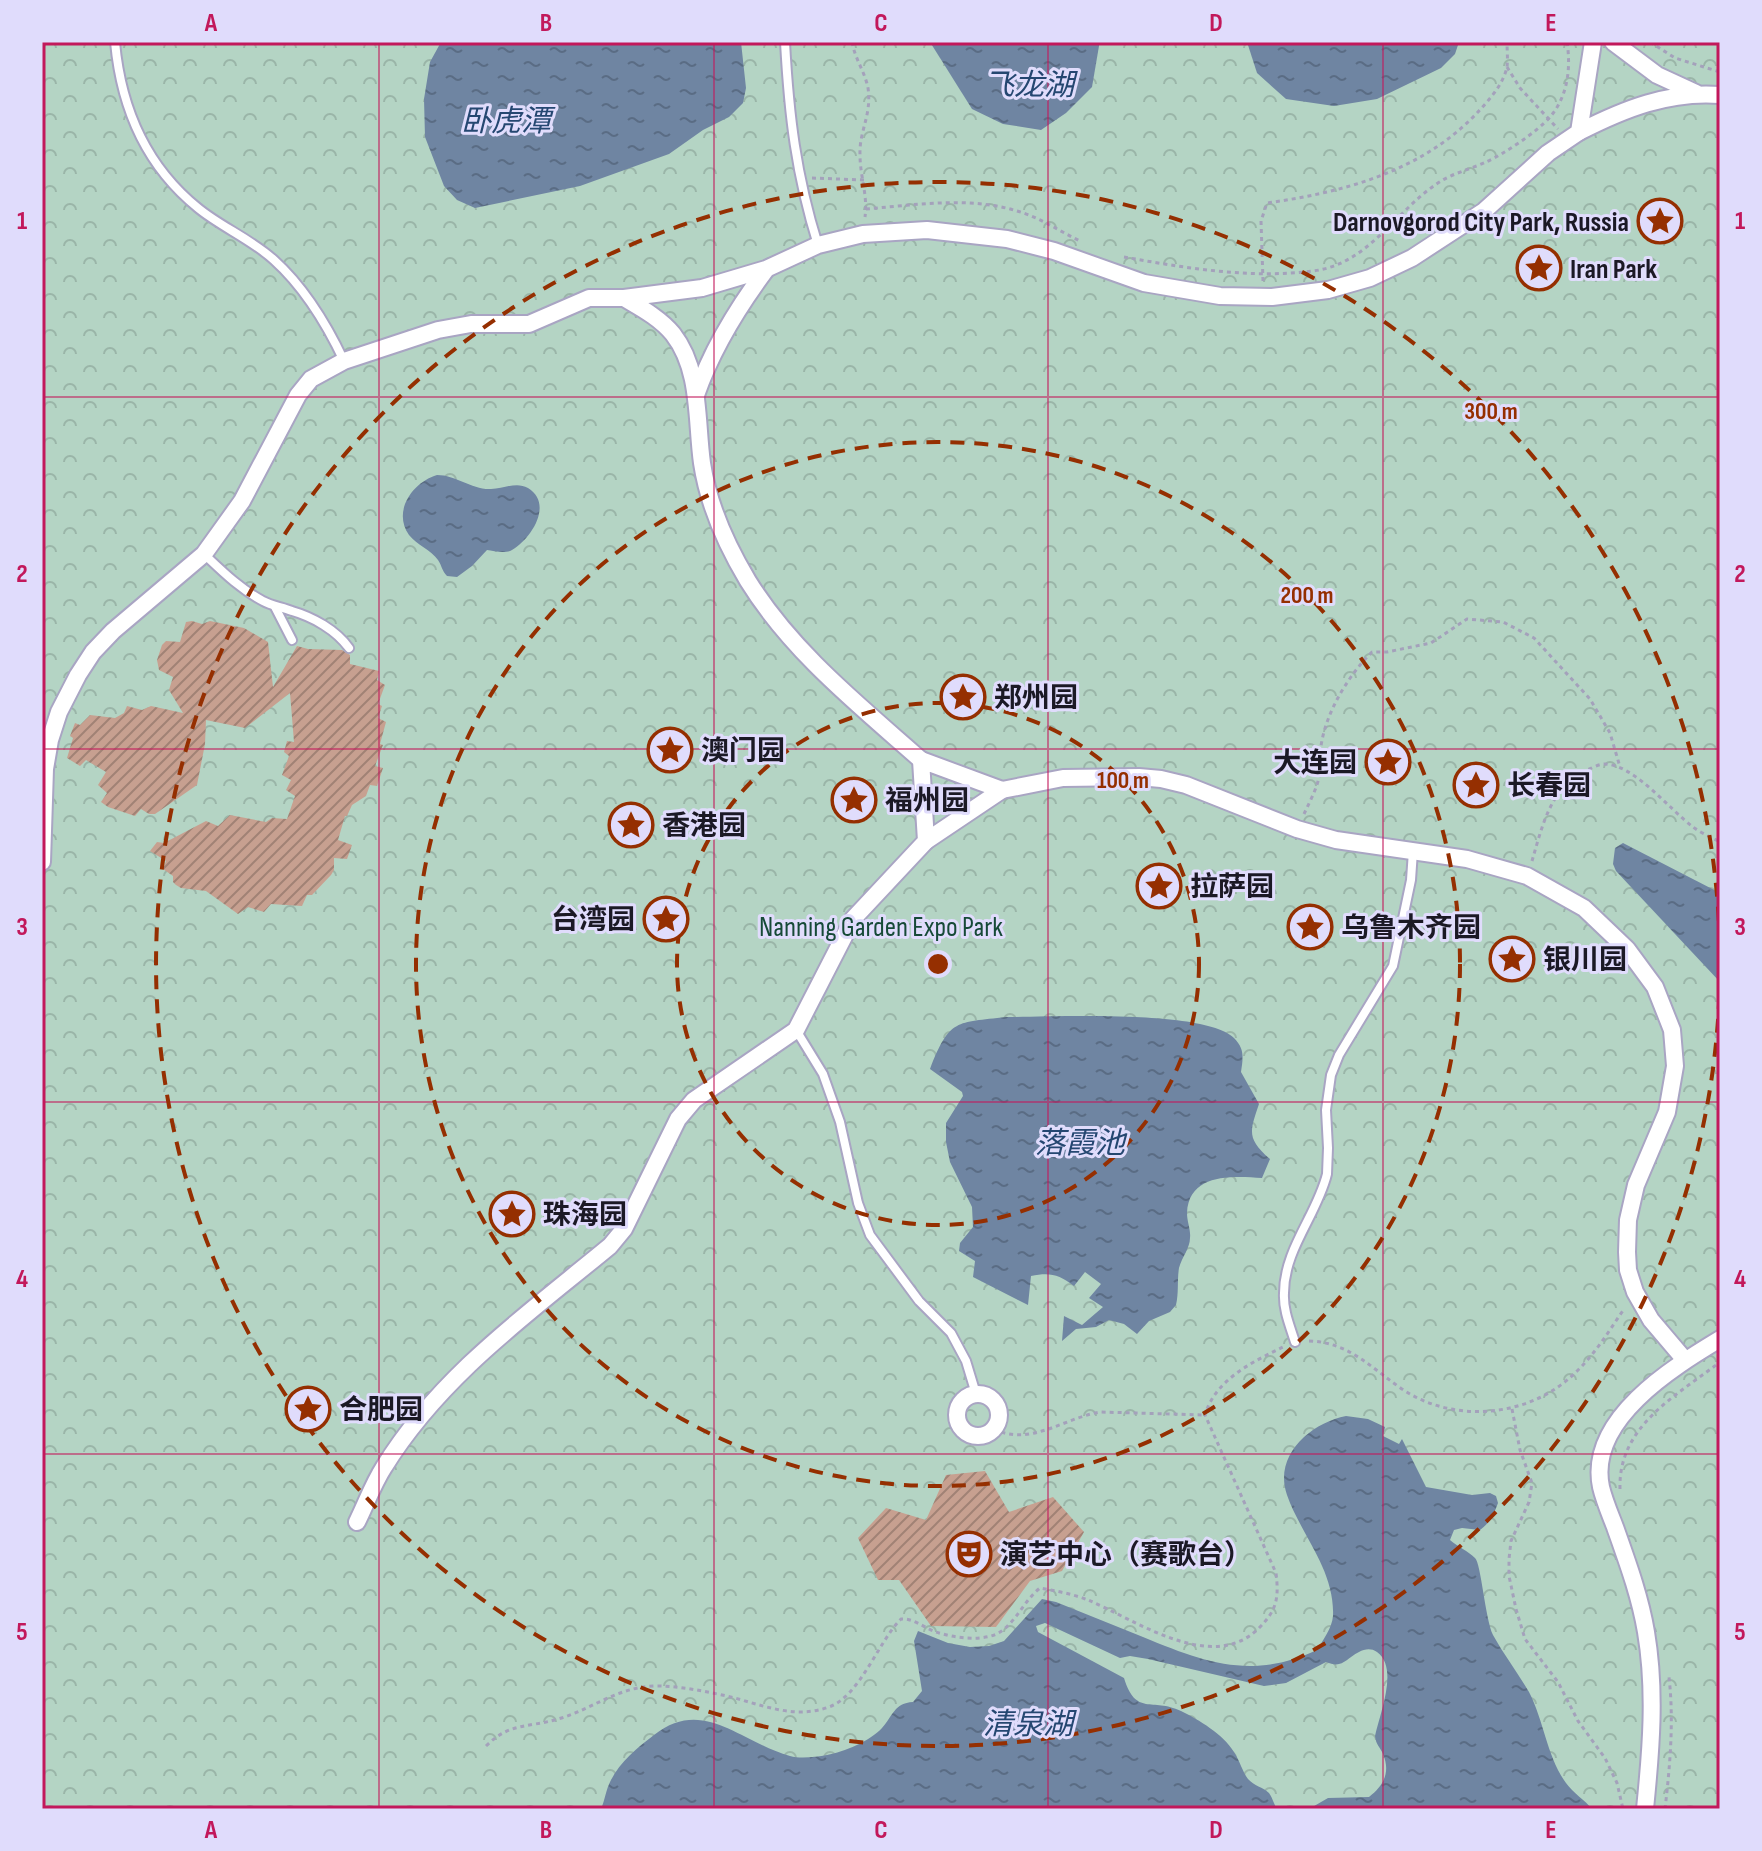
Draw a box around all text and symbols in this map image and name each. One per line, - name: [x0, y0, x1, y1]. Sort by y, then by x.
- text: A: [204, 8, 218, 39]
- text: B: [540, 8, 552, 39]
- text: C: [874, 8, 888, 39]
- text: D: [1209, 8, 1223, 39]
- text: E: [1545, 8, 1557, 39]
- water label: 飞龙湖: [984, 68, 1078, 104]
- water label: 卧虎潭: [461, 104, 556, 140]
- place icon: Darnovgorod City Park, Russia: [1636, 197, 1684, 245]
- text: 1: [17, 206, 27, 237]
- place label: Darnovgorod City Park, Russia: [1333, 206, 1629, 239]
- text: 1: [1735, 206, 1745, 237]
- place icon: Iran Park: [1515, 244, 1563, 292]
- place label: Iran Park: [1570, 253, 1657, 286]
- text: 300 m: [1464, 397, 1518, 426]
- text: 2: [16, 559, 28, 590]
- text: 2: [1734, 559, 1746, 590]
- text: 200 m: [1280, 581, 1334, 610]
- place icon: 郑州园: [939, 673, 987, 721]
- place label: 郑州园: [994, 682, 1078, 715]
- place icon: 澳门园: [646, 726, 694, 774]
- place label: 澳门园: [701, 735, 785, 768]
- place icon: 大连园: [1364, 738, 1412, 786]
- place label: 大连园: [1273, 747, 1357, 780]
- place icon: 长春园: [1452, 761, 1500, 809]
- text: 100 m: [1097, 766, 1149, 795]
- place label: 长春园: [1507, 770, 1591, 803]
- place icon: 福州园: [830, 776, 878, 824]
- place label: 福州园: [885, 785, 969, 818]
- place icon: 香港园: [607, 801, 655, 849]
- place label: 香港园: [662, 810, 746, 843]
- place icon: 拉萨园: [1135, 862, 1183, 910]
- place label: 拉萨园: [1190, 871, 1274, 904]
- place icon: 台湾园: [642, 895, 690, 943]
- place icon: 乌鲁木齐园: [1286, 903, 1334, 951]
- place label: 台湾园: [551, 904, 635, 937]
- park label: Nanning Garden Expo Park: [759, 911, 1003, 944]
- text: 3: [16, 912, 28, 943]
- place label: 乌鲁木齐园: [1341, 912, 1481, 945]
- text: 3: [1734, 912, 1746, 943]
- place icon: 银川园: [1488, 935, 1536, 983]
- place label: 银川园: [1543, 944, 1627, 977]
- centre of rings: [924, 950, 952, 978]
- water label: 落霞池: [1035, 1126, 1128, 1162]
- place icon: 珠海园: [488, 1190, 536, 1238]
- place label: 珠海园: [543, 1199, 627, 1232]
- text: 4: [16, 1264, 28, 1295]
- text: 4: [1734, 1264, 1746, 1295]
- place icon: 合肥园: [284, 1385, 332, 1433]
- place label: 合肥园: [339, 1394, 423, 1427]
- theatre icon: 演艺中心（赛歌台）: [945, 1530, 993, 1578]
- place label: 演艺中心（赛歌台）: [1000, 1539, 1252, 1572]
- text: 5: [16, 1617, 28, 1648]
- text: 5: [1734, 1617, 1746, 1648]
- water label: 清泉湖: [983, 1707, 1077, 1743]
- text: A: [204, 1815, 218, 1846]
- text: B: [540, 1815, 552, 1846]
- text: C: [874, 1815, 888, 1846]
- text: D: [1209, 1815, 1223, 1846]
- text: E: [1545, 1815, 1557, 1846]

